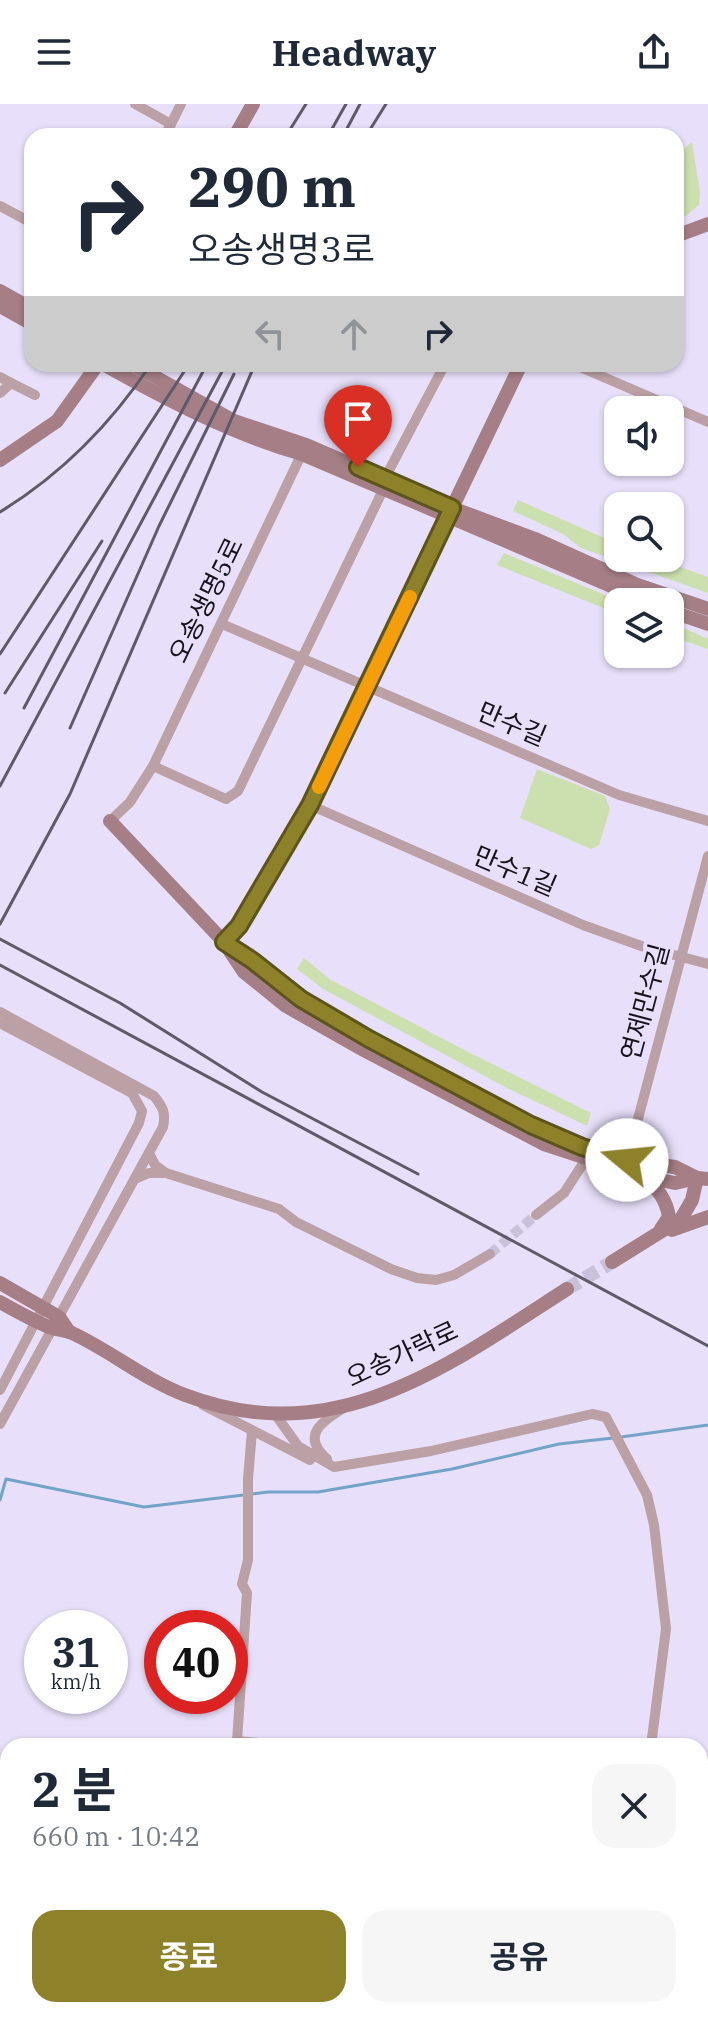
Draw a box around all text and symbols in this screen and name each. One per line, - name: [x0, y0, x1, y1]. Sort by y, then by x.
- text: Headway: [272, 29, 436, 76]
- icon: menu: [32, 30, 76, 74]
- icon: share: [632, 30, 676, 74]
- text: 290 m: [188, 150, 356, 222]
- icon: right: [56, 160, 160, 264]
- text: 오송생명3로: [188, 225, 375, 272]
- icon: left: [248, 312, 292, 356]
- icon: ahead: [332, 312, 376, 356]
- icon: right: [416, 312, 460, 356]
- pin: [324, 385, 392, 467]
- map controls: [604, 396, 684, 668]
- button: sound: [604, 396, 684, 476]
- icon: arrive: [336, 397, 380, 441]
- button: search: [604, 492, 684, 572]
- street label: 오송생명5로: [160, 531, 250, 668]
- button: layers: [604, 588, 684, 668]
- street label: 만수길: [473, 693, 552, 753]
- street label: 만수1길: [469, 837, 562, 903]
- street label: 연제만수길: [612, 940, 676, 1064]
- position arrow: [585, 1118, 669, 1202]
- street label: 오송가락로: [340, 1312, 463, 1394]
- speed limit sign: 40: [144, 1610, 248, 1714]
- text: 31: [52, 1626, 100, 1678]
- text: km/h: [51, 1668, 101, 1695]
- text: 2 분: [32, 1758, 116, 1820]
- button: close: [592, 1764, 676, 1848]
- text: 660 m · 10:42: [32, 1819, 200, 1853]
- button: 종료: [32, 1910, 346, 2002]
- button: 공유: [362, 1910, 676, 2002]

